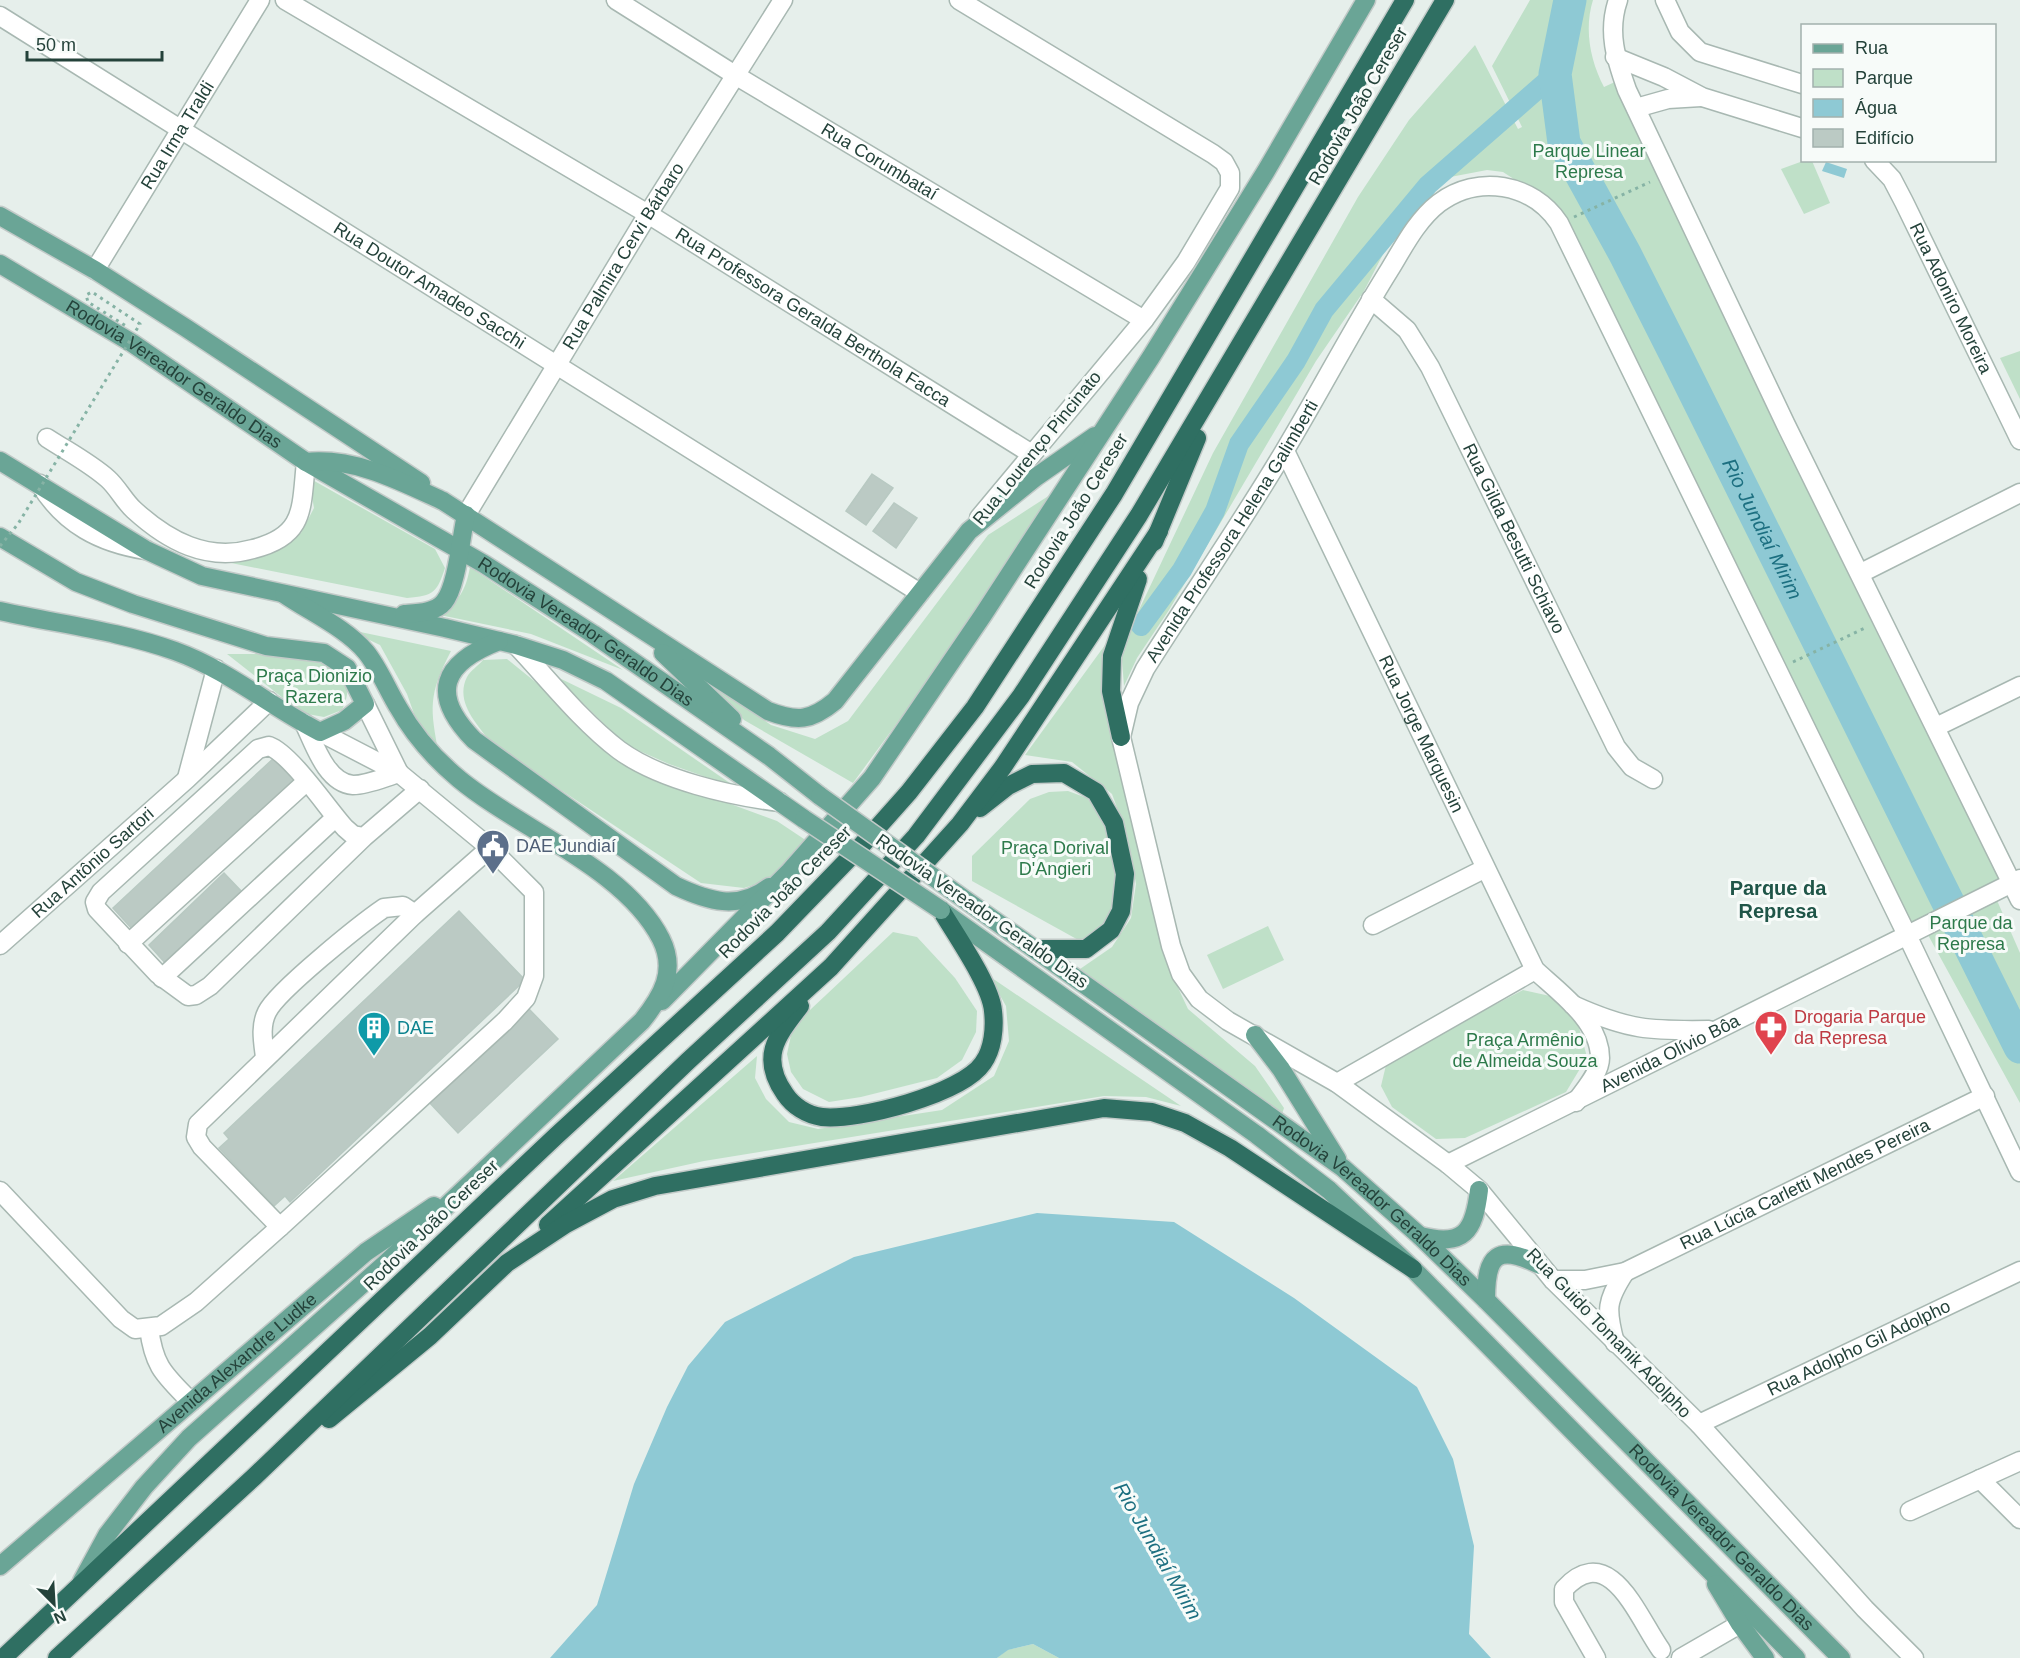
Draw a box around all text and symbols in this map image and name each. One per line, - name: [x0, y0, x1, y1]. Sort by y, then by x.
- street label: Rodovia João Cereser: [1305, 23, 1411, 189]
- scale bar: [27, 24, 162, 62]
- legend: [1801, 24, 1996, 162]
- text: 50 m: [36, 35, 76, 55]
- text: Rua: [1855, 38, 1889, 58]
- text: Parque: [1855, 68, 1913, 88]
- street label: Rua Irma Traldi: [137, 77, 218, 193]
- text: Água: [1855, 98, 1898, 118]
- street label: Rua Corumbataí: [818, 119, 941, 204]
- text: Edifício: [1855, 128, 1914, 148]
- park label: Parque Linear Represa: [1532, 141, 1646, 182]
- street label: Rua Palmira Cervi Bárbaro: [559, 159, 688, 353]
- street label: Rua Doutor Amadeo Sacchi: [330, 218, 529, 353]
- street label: Rua Adoniro Moreira: [1906, 219, 1996, 378]
- street label: Rua Professora Geralda Berthola Facca: [672, 224, 955, 411]
- street label: Rodovia Vereador Geraldo Dias: [63, 296, 286, 452]
- street label: Rua Lourenço Pincinato: [969, 367, 1105, 529]
- street label: Avenida Professora Helena Galimberti: [1142, 397, 1322, 666]
- street label: Rodovia João Cereser: [1020, 430, 1132, 592]
- street label: Rua Gilda Besutti Schiavo: [1459, 440, 1569, 637]
- water label: Rio Jundiaí Mirim: [1718, 455, 1807, 603]
- street label: Rodovia Vereador Geraldo Dias: [474, 553, 697, 710]
- street label: Rua Jorge Marquesin: [1375, 652, 1468, 816]
- park label: Praça Dionizio Razera: [256, 666, 372, 707]
- street label: Rua Antônio Sartori: [28, 803, 158, 922]
- street label: Rodovia João Cereser: [715, 822, 855, 962]
- public building icon: DAE Jundiaí: [475, 828, 511, 875]
- street label: Rodovia Vereador Geraldo Dias: [872, 830, 1092, 992]
- place label: DAE Jundiaí: [516, 836, 616, 856]
- park label: Praça Dorival D'Angieri: [1001, 838, 1109, 879]
- district label: Parque da Represa: [1730, 877, 1827, 922]
- park label: Parque da Represa: [1929, 913, 2014, 954]
- place label: Drogaria Parque da Represa: [1794, 1007, 1926, 1048]
- pharmacy icon: Drogaria Parque da Represa: [1753, 1009, 1789, 1056]
- building icon: DAE: [356, 1010, 392, 1057]
- street label: Avenida Olívio Bôa: [1597, 1010, 1744, 1096]
- place label: DAE: [397, 1018, 434, 1038]
- park label: Praça Armênio de Almeida Souza: [1452, 1030, 1599, 1071]
- street label: Rodovia Vereador Geraldo Dias: [1269, 1111, 1475, 1290]
- street label: Rua Lúcia Carletti Mendes Pereira: [1677, 1114, 1934, 1254]
- street label: Rodovia João Cereser: [360, 1156, 502, 1294]
- street label: Rua Guido Tomanik Adolpho: [1523, 1244, 1695, 1422]
- street label: Avenida Alexandre Ludke: [153, 1289, 321, 1437]
- street label: Rua Adolpho Gil Adolpho: [1764, 1296, 1953, 1400]
- street label: Rodovia Vereador Geraldo Dias: [1625, 1440, 1818, 1635]
- water label: Rio Jundiaí Mirim: [1110, 1479, 1206, 1623]
- north arrow: [24, 1574, 84, 1634]
- text: N: [51, 1607, 69, 1627]

